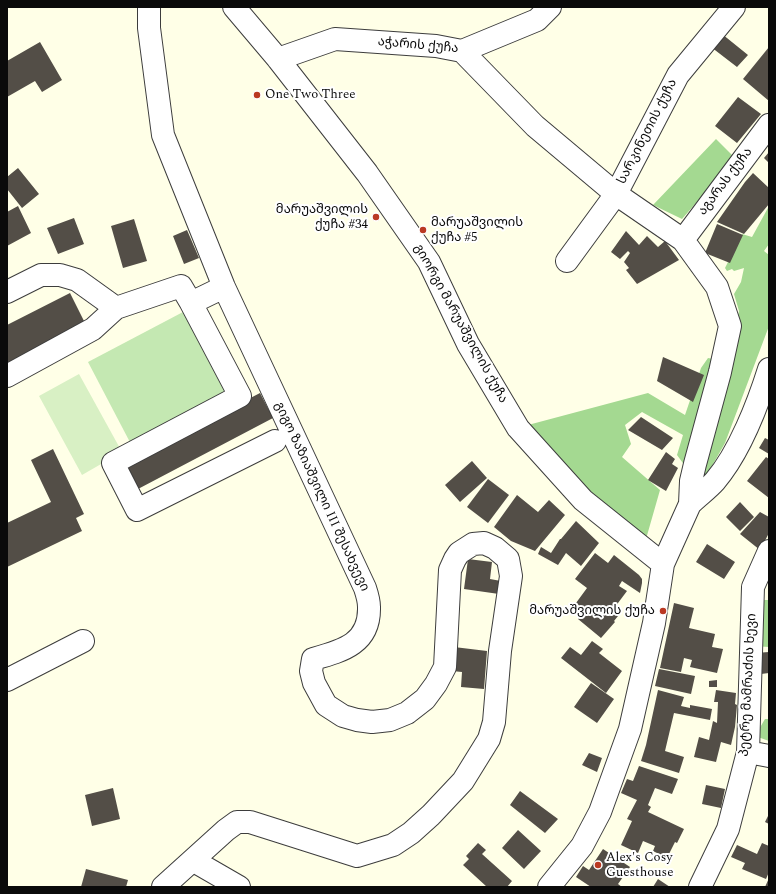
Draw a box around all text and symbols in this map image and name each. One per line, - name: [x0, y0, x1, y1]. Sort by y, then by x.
- street label: აჭარის ქუჩა: [377, 35, 459, 57]
- street label: სარკინეთის ქუჩა: [615, 77, 681, 187]
- place label: One Two Three: [265, 87, 355, 103]
- marker: One Two Three: [252, 90, 262, 100]
- street label: აგარას ქუჩა: [696, 145, 756, 219]
- place label: მარუაშვილის ქუჩა #34: [276, 202, 368, 233]
- marker: მარუაშვილის ქუჩა #34: [371, 212, 381, 222]
- place label: მარუაშვილის ქუჩა #5: [431, 215, 523, 246]
- marker: მარუაშვილის ქუჩა #5: [418, 225, 428, 235]
- street label: გიორგი მარუაშვილის ქუჩა: [410, 242, 510, 406]
- street label: გიგო ზაზიაშვილი III შესახვევი: [270, 400, 372, 594]
- place label: მარუაშვილის ქუჩა: [529, 603, 655, 619]
- marker: მარუაშვილის ქუჩა: [658, 606, 668, 616]
- street label: პეტრე მამრაძის ხევი: [737, 613, 761, 757]
- place label: Alex's Cosy Guesthouse: [606, 850, 673, 881]
- marker: Alex's Cosy Guesthouse: [593, 860, 603, 870]

